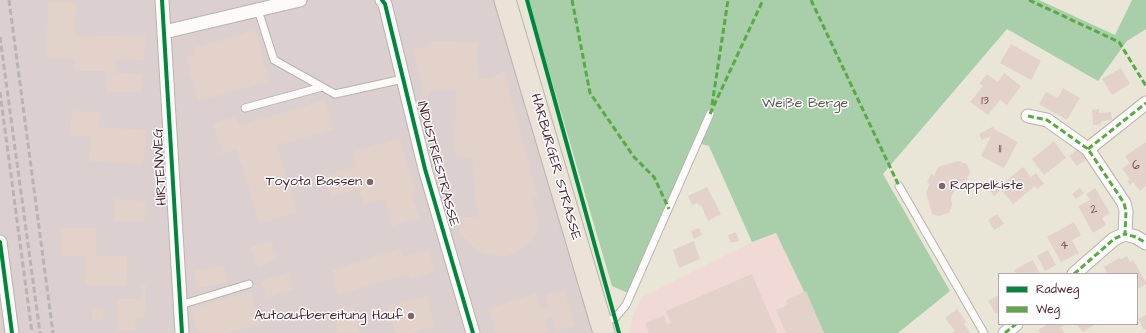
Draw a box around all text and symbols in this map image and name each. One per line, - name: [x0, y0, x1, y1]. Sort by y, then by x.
- street label: HARBURGER STRASSE: [526, 92, 584, 242]
- house number: 13: [981, 94, 989, 108]
- park label: Weiße Berge: [762, 96, 848, 112]
- street label: INDUSTRIESTRASSE: [412, 100, 462, 228]
- street label: HIRTENWEG: [151, 128, 171, 206]
- house number: 11: [998, 142, 1002, 156]
- house number: 6: [1132, 159, 1140, 173]
- place label: Toyota Bassen: [266, 174, 362, 190]
- marker: Toyota Bassen: [365, 177, 375, 187]
- place label: Rappelkiste: [950, 178, 1023, 194]
- marker: Rappelkiste: [937, 181, 947, 191]
- house number: 2: [1091, 203, 1097, 217]
- house number: 4: [1060, 239, 1068, 253]
- legend: [998, 273, 1138, 325]
- text: Radweg: [1036, 281, 1079, 298]
- text: Weg: [1036, 301, 1060, 318]
- place label: Autoaufbereitung Hauf: [254, 308, 403, 324]
- marker: Autoaufbereitung Hauf: [406, 311, 416, 321]

